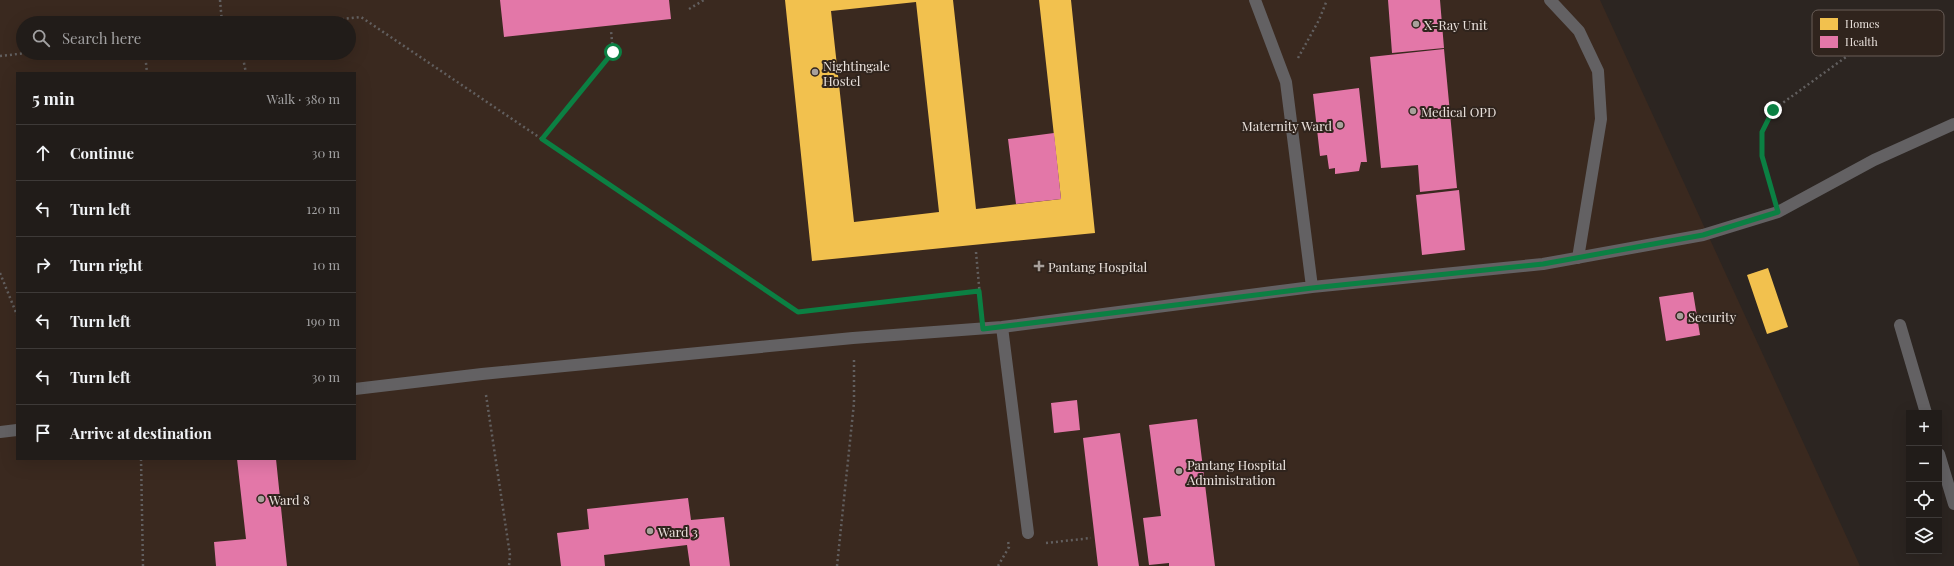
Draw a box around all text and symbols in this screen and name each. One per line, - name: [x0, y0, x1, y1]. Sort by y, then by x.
- legend: [1812, 10, 1944, 56]
- search box: [16, 16, 356, 60]
- place label: X-Ray Unit: [1424, 16, 1488, 33]
- text: Homes: [1845, 16, 1879, 31]
- marker: X-Ray Unit: [1411, 19, 1421, 29]
- icon: search: [30, 27, 52, 49]
- text: Search here: [62, 28, 141, 48]
- text: Health: [1845, 34, 1878, 49]
- route start: [604, 43, 622, 61]
- place label: Nightingale Hostel: [823, 57, 890, 89]
- marker: Nightingale Hostel: [810, 67, 820, 77]
- text: 5 min: [32, 87, 75, 109]
- text: Walk · 380 m: [267, 90, 340, 107]
- route end: [1764, 101, 1782, 119]
- place label: Medical OPD: [1421, 103, 1496, 120]
- marker: Medical OPD: [1408, 106, 1418, 116]
- place label: Maternity Ward: [1241, 117, 1332, 134]
- marker: Maternity Ward: [1335, 120, 1345, 130]
- icon: ahead: [32, 142, 54, 164]
- text: Continue: [70, 143, 134, 163]
- text: 30 m: [312, 144, 340, 161]
- icon: left: [32, 198, 54, 220]
- text: Turn left: [70, 199, 131, 219]
- text: 120 m: [306, 200, 340, 217]
- icon: right: [32, 254, 54, 276]
- text: Turn right: [70, 255, 143, 275]
- text: 10 m: [313, 256, 340, 273]
- place label: Pantang Hospital: [1048, 258, 1148, 275]
- marker: Pantang Hospital: [1033, 260, 1045, 272]
- place label: Security: [1688, 308, 1737, 325]
- icon: left: [32, 310, 54, 332]
- text: Turn left: [70, 311, 131, 331]
- marker: Security: [1675, 311, 1685, 321]
- text: 190 m: [306, 312, 340, 329]
- icon: left: [32, 366, 54, 388]
- text: Turn left: [70, 367, 131, 387]
- text: 30 m: [312, 368, 340, 385]
- map controls: [1906, 410, 1942, 554]
- button: +: [1906, 410, 1942, 446]
- icon: arrive: [32, 422, 54, 444]
- text: Arrive at destination: [70, 423, 212, 443]
- button: −: [1906, 446, 1942, 482]
- place label: Pantang Hospital Administration: [1186, 456, 1287, 488]
- marker: Pantang Hospital Administration: [1174, 466, 1184, 476]
- button: locate: [1906, 482, 1942, 518]
- place label: Ward 8: [268, 491, 310, 508]
- marker: Ward 8: [256, 494, 266, 504]
- button: layers: [1906, 518, 1942, 554]
- place label: Ward 3: [657, 523, 698, 540]
- marker: Ward 3: [645, 526, 655, 536]

